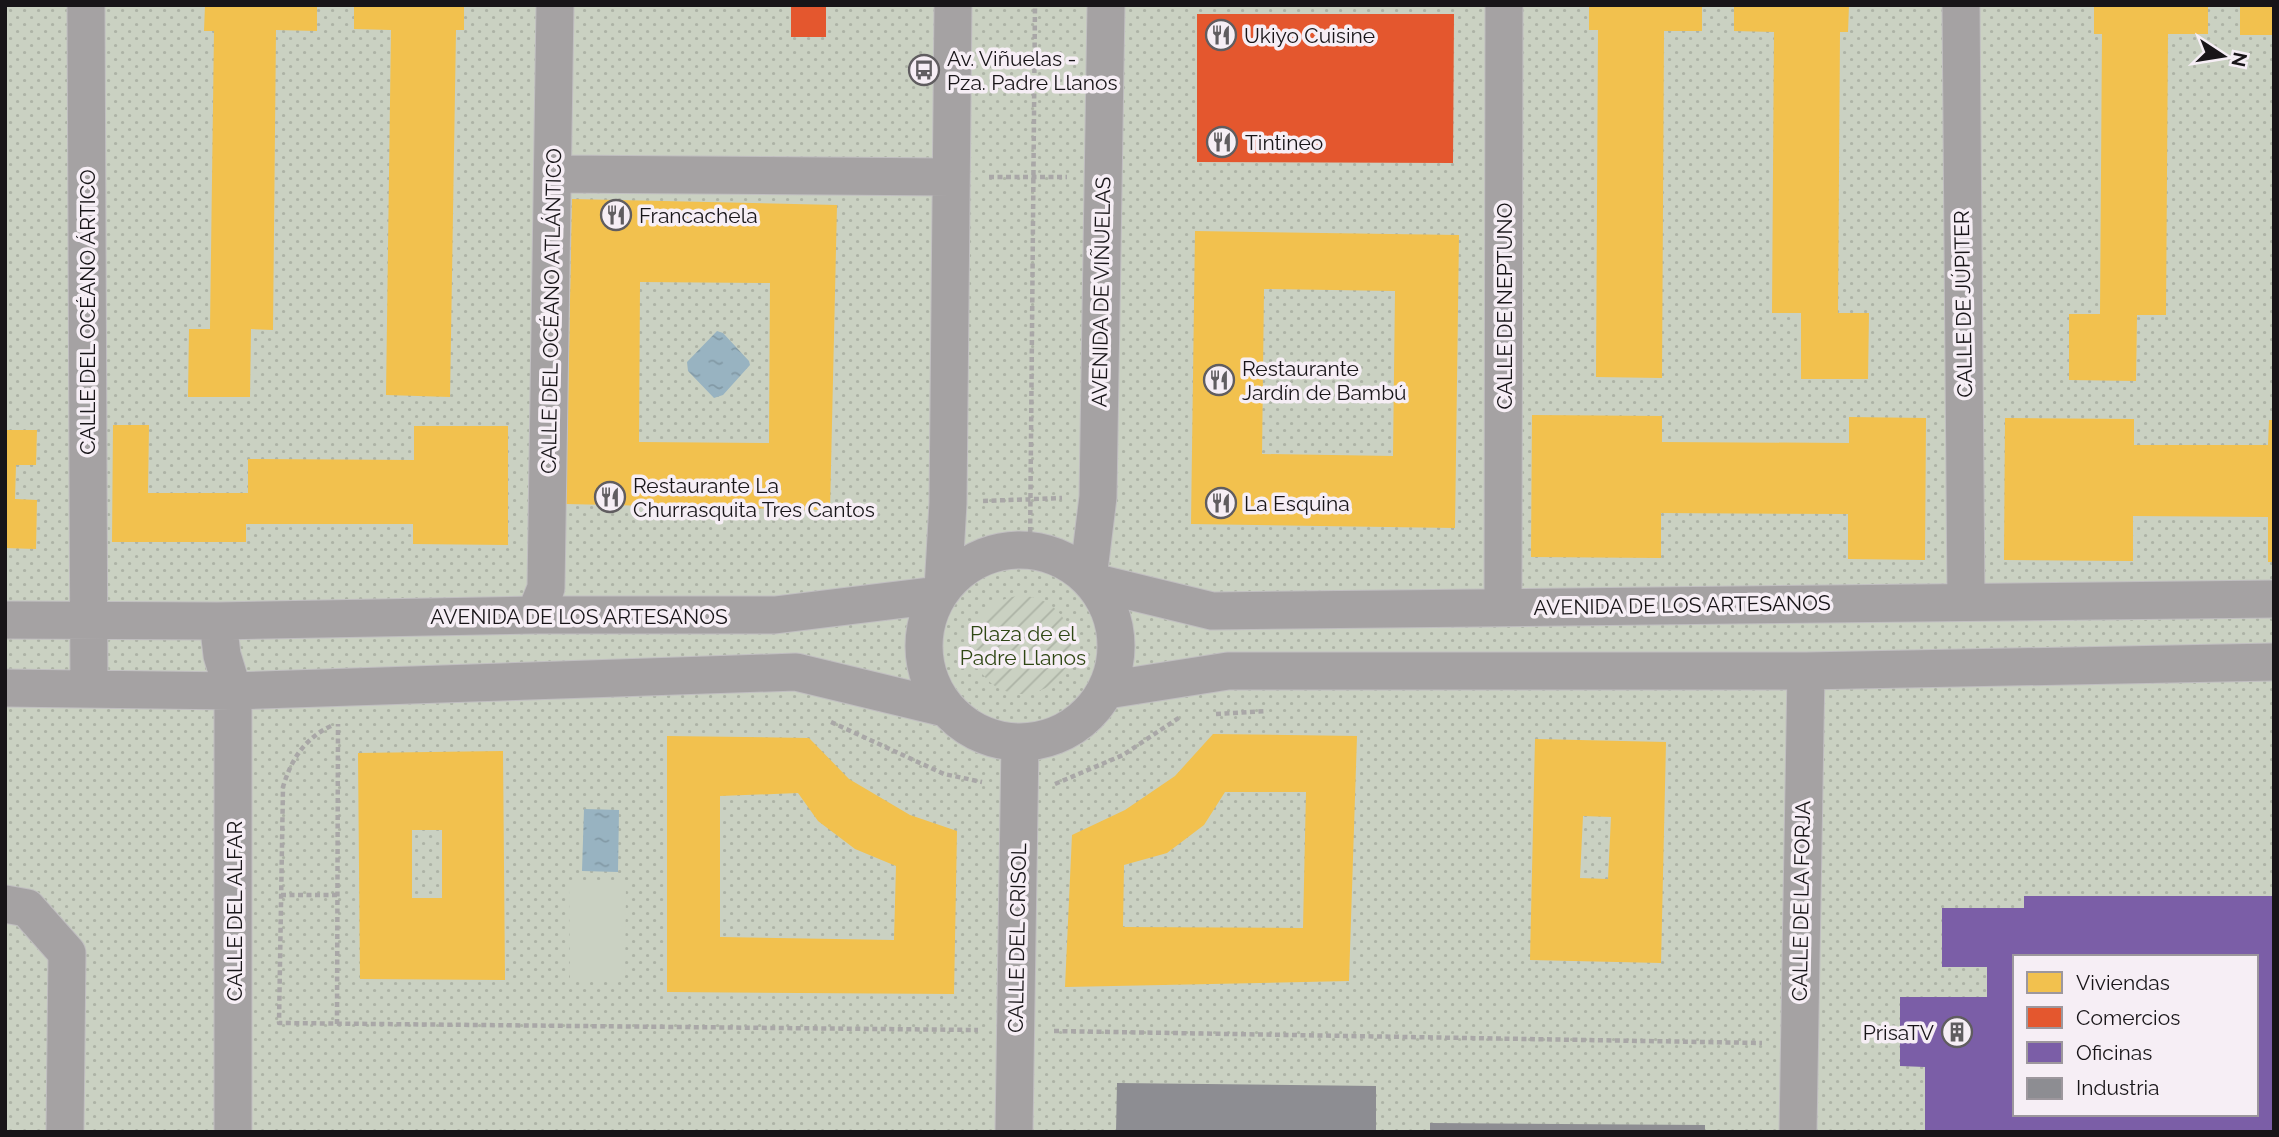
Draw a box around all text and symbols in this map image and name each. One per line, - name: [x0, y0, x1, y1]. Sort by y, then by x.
- restaurant icon: Ukiyo Cuisine: [1204, 18, 1238, 52]
- north arrow: [2188, 21, 2258, 91]
- place label: Ukiyo Cuisine: [1244, 23, 1375, 48]
- place label: Av. Viñuelas - Pza. Padre Llanos: [947, 46, 1118, 95]
- text: N: [2227, 50, 2252, 69]
- bus stop icon: Av. Viñuelas - Pza. Padre Llanos: [907, 53, 941, 87]
- restaurant icon: Tintineo: [1205, 125, 1239, 159]
- place label: Tintineo: [1245, 130, 1323, 155]
- street label: CALLE DEL OCÉANO ATLÁNTICO: [536, 148, 566, 474]
- street label: CALLE DEL OCÉANO ÁRTICO: [75, 169, 100, 455]
- street label: AVENIDA DE VIÑUELAS: [1086, 176, 1116, 407]
- restaurant icon: Francachela: [599, 198, 633, 232]
- place label: Francachela: [639, 203, 758, 228]
- street label: CALLE DE NEPTUNO: [1492, 203, 1517, 409]
- street label: CALLE DE JÚPITER: [1949, 210, 1977, 398]
- place label: Restaurante Jardín de Bambú: [1242, 356, 1407, 405]
- restaurant icon: Restaurante Jardín de Bambú: [1202, 363, 1236, 397]
- place label: Restaurante La Churrasquita Tres Cantos: [633, 473, 875, 522]
- restaurant icon: Restaurante La Churrasquita Tres Cantos: [593, 480, 627, 514]
- restaurant icon: La Esquina: [1204, 486, 1238, 520]
- place label: La Esquina: [1244, 491, 1350, 516]
- street label: AVENIDA DE LOS ARTESANOS: [1533, 590, 1831, 620]
- street label: AVENIDA DE LOS ARTESANOS: [430, 604, 728, 629]
- park label: Plaza de el Padre Llanos: [960, 621, 1086, 670]
- street label: CALLE DE LA FORJA: [1787, 800, 1815, 1002]
- street label: CALLE DEL ALFAR: [222, 821, 247, 1001]
- street label: CALLE DEL CRISOL: [1003, 843, 1031, 1033]
- legend: [2013, 955, 2258, 1116]
- text: Viviendas: [2076, 970, 2170, 995]
- text: Comercios: [2076, 1005, 2180, 1030]
- building icon: PrisaTV: [1940, 1015, 1974, 1049]
- place label: PrisaTV: [1863, 1020, 1934, 1045]
- text: Oficinas: [2076, 1040, 2152, 1065]
- text: Industria: [2076, 1075, 2160, 1100]

